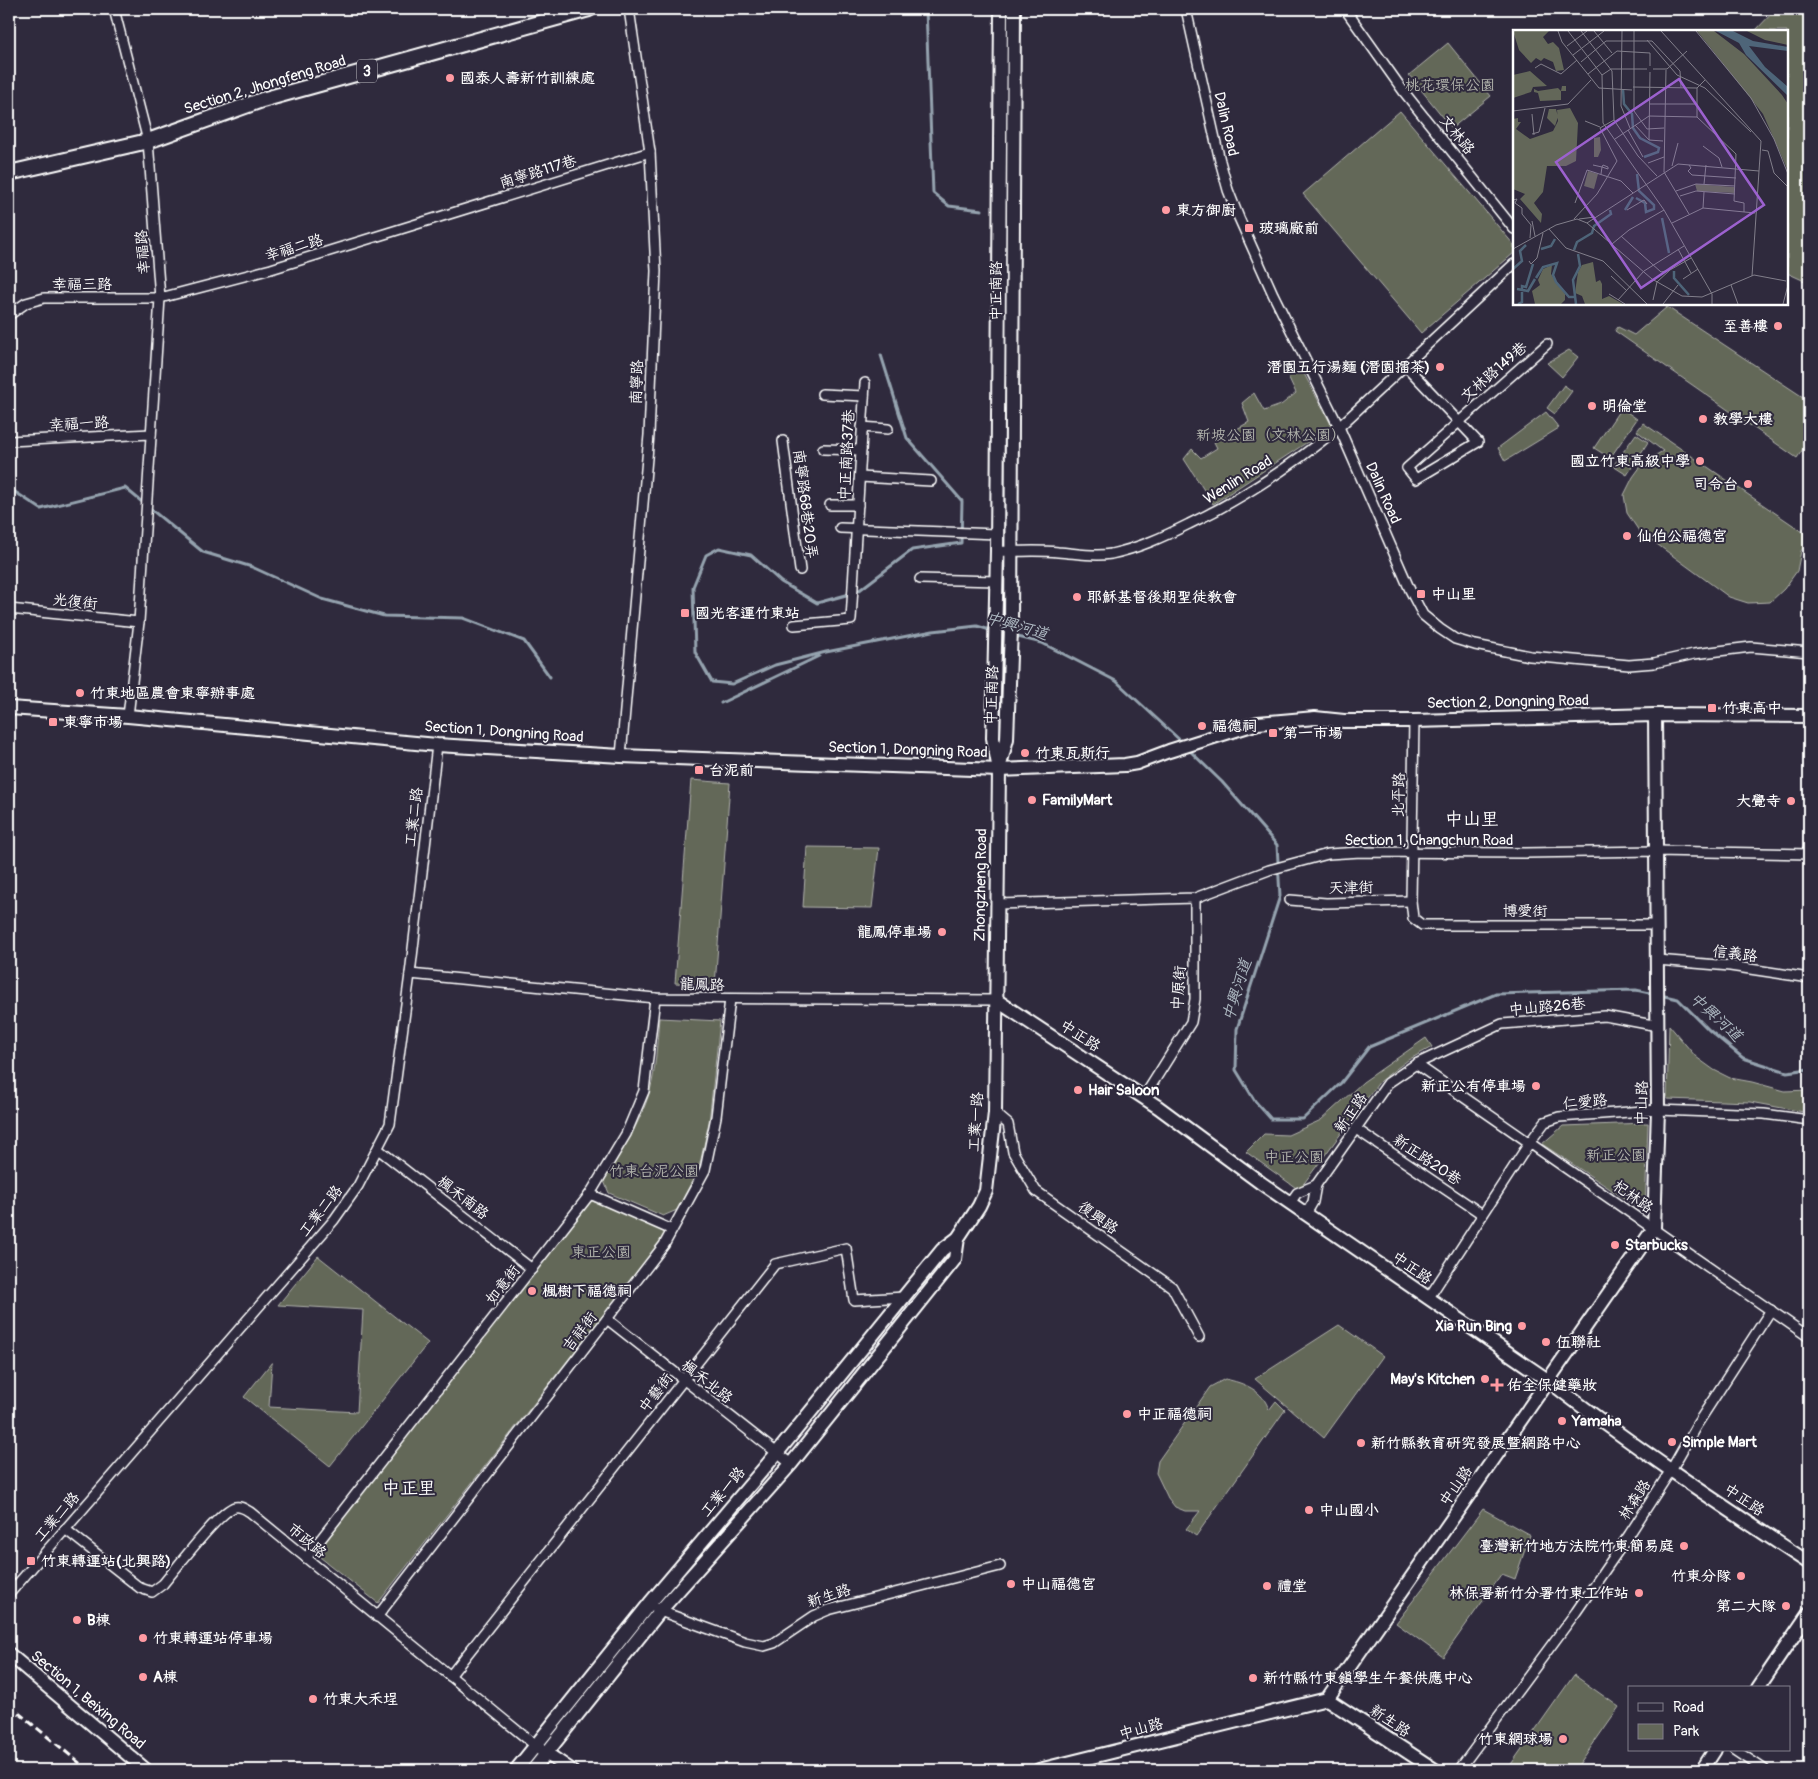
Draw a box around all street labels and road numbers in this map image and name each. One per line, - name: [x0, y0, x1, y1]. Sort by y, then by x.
- street label: Section 2, Jhongfeng Road: [182, 51, 348, 119]
- road number: 3: [357, 59, 377, 82]
- street label: Dalin Road: [1209, 90, 1243, 158]
- street label: 文林路: [1435, 112, 1479, 158]
- street label: 南寧路117巷: [497, 151, 579, 193]
- street label: 幸福路: [132, 229, 154, 275]
- street label: 幸福二路: [263, 230, 325, 266]
- street label: 中正南路: [987, 261, 1006, 321]
- street label: 幸福三路: [52, 275, 112, 294]
- street label: 文林路149巷: [1457, 338, 1531, 406]
- street label: 南寧路: [627, 359, 647, 405]
- street label: 中正南路37巷: [835, 409, 859, 501]
- street label: 幸福一路: [49, 413, 109, 435]
- street label: 南寧路68巷20弄: [789, 448, 821, 560]
- street label: Wenlin Road: [1200, 451, 1276, 509]
- street label: Dalin Road: [1361, 459, 1405, 527]
- street label: 光復街: [52, 590, 98, 614]
- street label: 中正南路: [981, 665, 1003, 725]
- street label: Section 2, Dongning Road: [1427, 691, 1589, 713]
- street label: Section 1, Dongning Road: [424, 717, 584, 747]
- street label: Section 1, Dongning Road: [828, 738, 988, 762]
- street label: 北平路: [1389, 772, 1409, 818]
- street label: 工業二路: [401, 786, 427, 848]
- street label: Zhongzheng Road: [971, 828, 991, 942]
- street label: Section 1, Changchun Road: [1345, 831, 1513, 850]
- street label: 天津街: [1328, 878, 1374, 898]
- street label: 博愛街: [1502, 902, 1548, 921]
- street label: 信義路: [1712, 942, 1758, 966]
- street label: 中原街: [1168, 965, 1190, 1011]
- street label: 龍鳳路: [679, 975, 725, 995]
- street label: 中山路26巷: [1508, 994, 1586, 1020]
- street label: 中正路: [1056, 1016, 1104, 1056]
- street label: 中山路: [1632, 1080, 1652, 1126]
- street label: 新正路: [1330, 1089, 1372, 1137]
- street label: 工業一路: [964, 1091, 988, 1153]
- street label: 仁愛路: [1562, 1091, 1608, 1113]
- street label: 新正路20巷: [1389, 1130, 1465, 1190]
- street label: 楓禾南路: [434, 1172, 492, 1224]
- street label: 杞林路: [1609, 1176, 1657, 1218]
- street label: 工業二路: [295, 1182, 347, 1240]
- street label: 復興路: [1074, 1197, 1122, 1239]
- street label: 中正路: [1388, 1247, 1436, 1289]
- street label: 如意街: [482, 1261, 524, 1309]
- street label: 吉祥街: [559, 1308, 601, 1356]
- street label: 楓禾北路: [678, 1356, 736, 1408]
- street label: 中藝街: [635, 1369, 677, 1417]
- street label: 中山路: [1435, 1462, 1477, 1510]
- street label: 工業一路: [696, 1463, 750, 1521]
- street label: 林森路: [1615, 1476, 1655, 1524]
- street label: 中正路: [1720, 1480, 1768, 1520]
- street label: 工業二路: [30, 1488, 84, 1546]
- street label: 市政路: [284, 1519, 330, 1563]
- street label: 新生路: [805, 1580, 853, 1612]
- street label: Section 1, Beixing Road: [27, 1646, 149, 1754]
- street label: 新生路: [1366, 1701, 1414, 1741]
- street label: 中山路: [1117, 1714, 1165, 1744]

